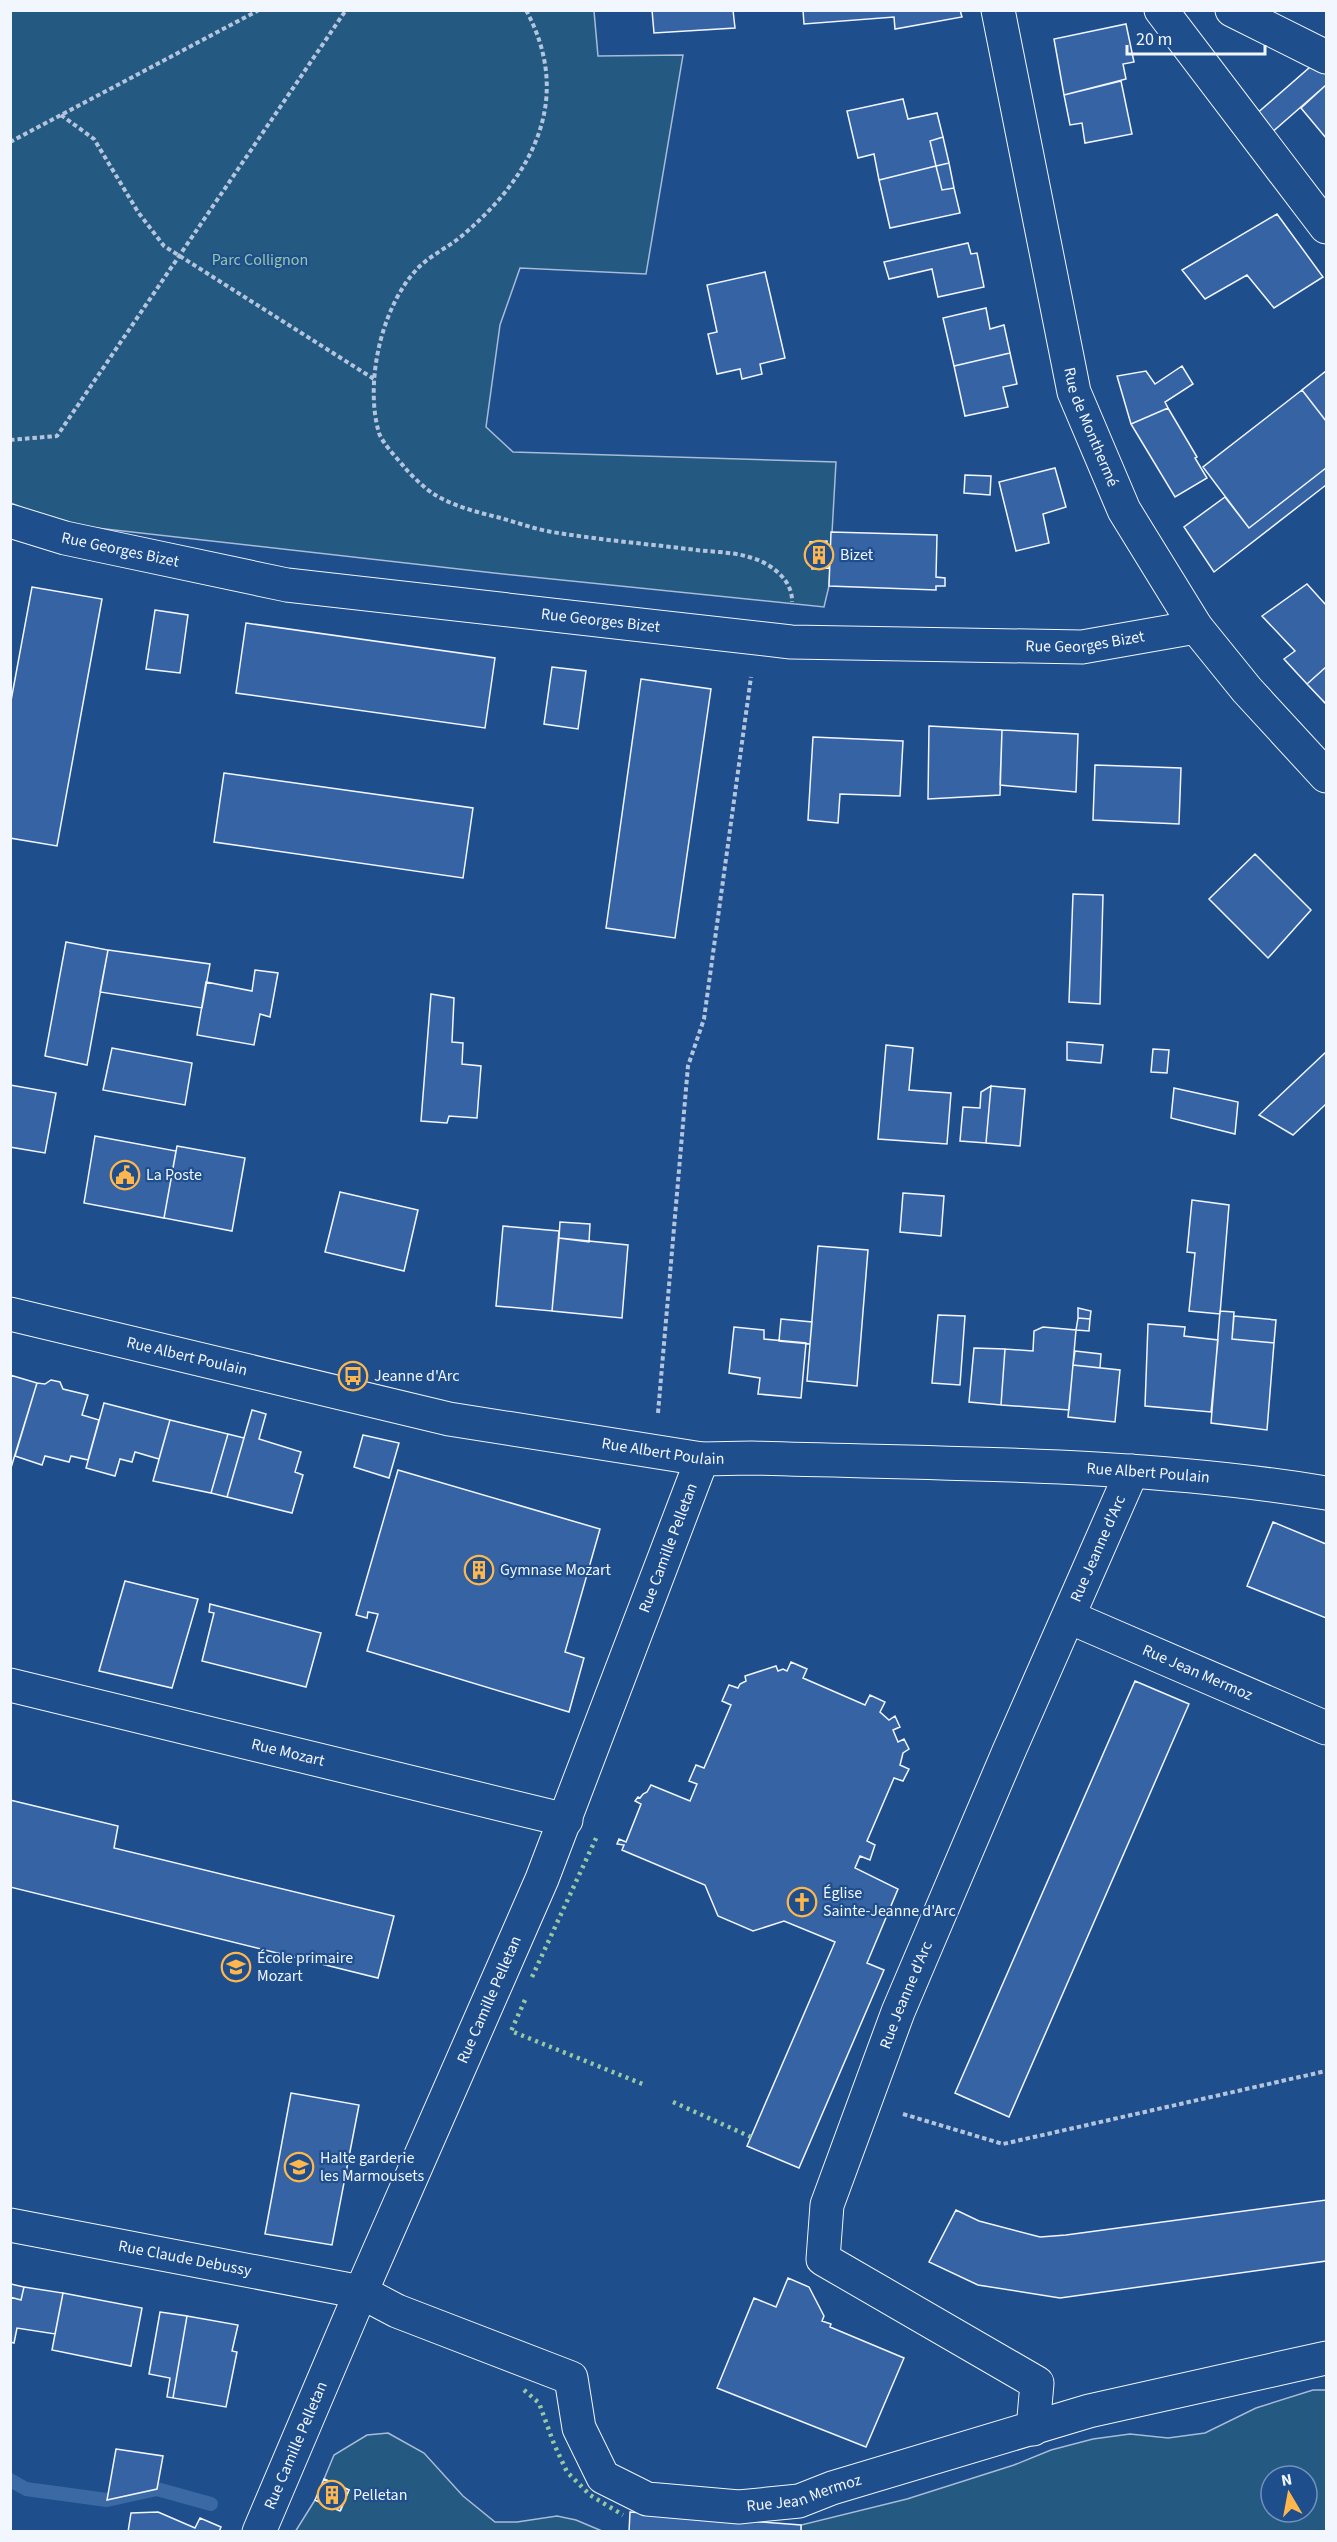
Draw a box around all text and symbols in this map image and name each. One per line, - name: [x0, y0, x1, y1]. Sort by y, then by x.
- scale bar: [1127, 18, 1265, 56]
- text: 20 m: [1136, 27, 1172, 52]
- park label: Parc Collignon: [212, 249, 308, 271]
- street label: Rue de Monthermé: [1058, 365, 1124, 490]
- street label: Rue Georges Bizet: [59, 527, 182, 573]
- building icon: Bizet: [803, 539, 835, 571]
- place label: Bizet: [840, 544, 874, 566]
- street label: Rue Georges Bizet: [540, 603, 662, 638]
- street label: Rue Georges Bizet: [1025, 625, 1147, 658]
- public building icon: La Poste: [109, 1159, 141, 1191]
- place label: La Poste: [146, 1164, 202, 1186]
- street label: Rue Albert Poulain: [124, 1331, 250, 1381]
- bus stop icon: Jeanne d'Arc: [337, 1360, 369, 1392]
- place label: Jeanne d'Arc: [374, 1365, 459, 1387]
- street label: Rue Albert Poulain: [600, 1432, 725, 1470]
- street label: Rue Albert Poulain: [1086, 1457, 1211, 1489]
- street label: Rue Camille Pelletan: [633, 1480, 703, 1616]
- street label: Rue Jeanne d'Arc: [1065, 1492, 1131, 1605]
- building icon: Gymnase Mozart: [463, 1554, 495, 1586]
- place label: Gymnase Mozart: [500, 1559, 612, 1581]
- street label: Rue Jean Mermoz: [1139, 1639, 1256, 1706]
- street label: Rue Mozart: [249, 1733, 327, 1772]
- place label: Église Sainte-Jeanne d'Arc: [823, 1882, 956, 1922]
- church icon: Église Sainte-Jeanne d'Arc: [786, 1886, 818, 1918]
- street label: Rue Camille Pelletan: [452, 1932, 527, 2067]
- street label: Rue Jeanne d'Arc: [874, 1938, 938, 2052]
- place label: École primaire Mozart: [257, 1947, 353, 1987]
- school or university icon: École primaire Mozart: [220, 1951, 252, 1983]
- place label: Halte garderie les Marmousets: [320, 2147, 425, 2187]
- school or university icon: Halte garderie les Marmousets: [283, 2151, 315, 2183]
- street label: Rue Claude Debussy: [116, 2235, 254, 2282]
- street label: Rue Camille Pelletan: [259, 2378, 333, 2513]
- north arrow: [1259, 2464, 1319, 2524]
- text: N: [1279, 2468, 1294, 2492]
- street label: Rue Jean Mermoz: [746, 2469, 864, 2517]
- building icon: Pelletan: [316, 2479, 348, 2511]
- place label: Pelletan: [353, 2484, 407, 2506]

